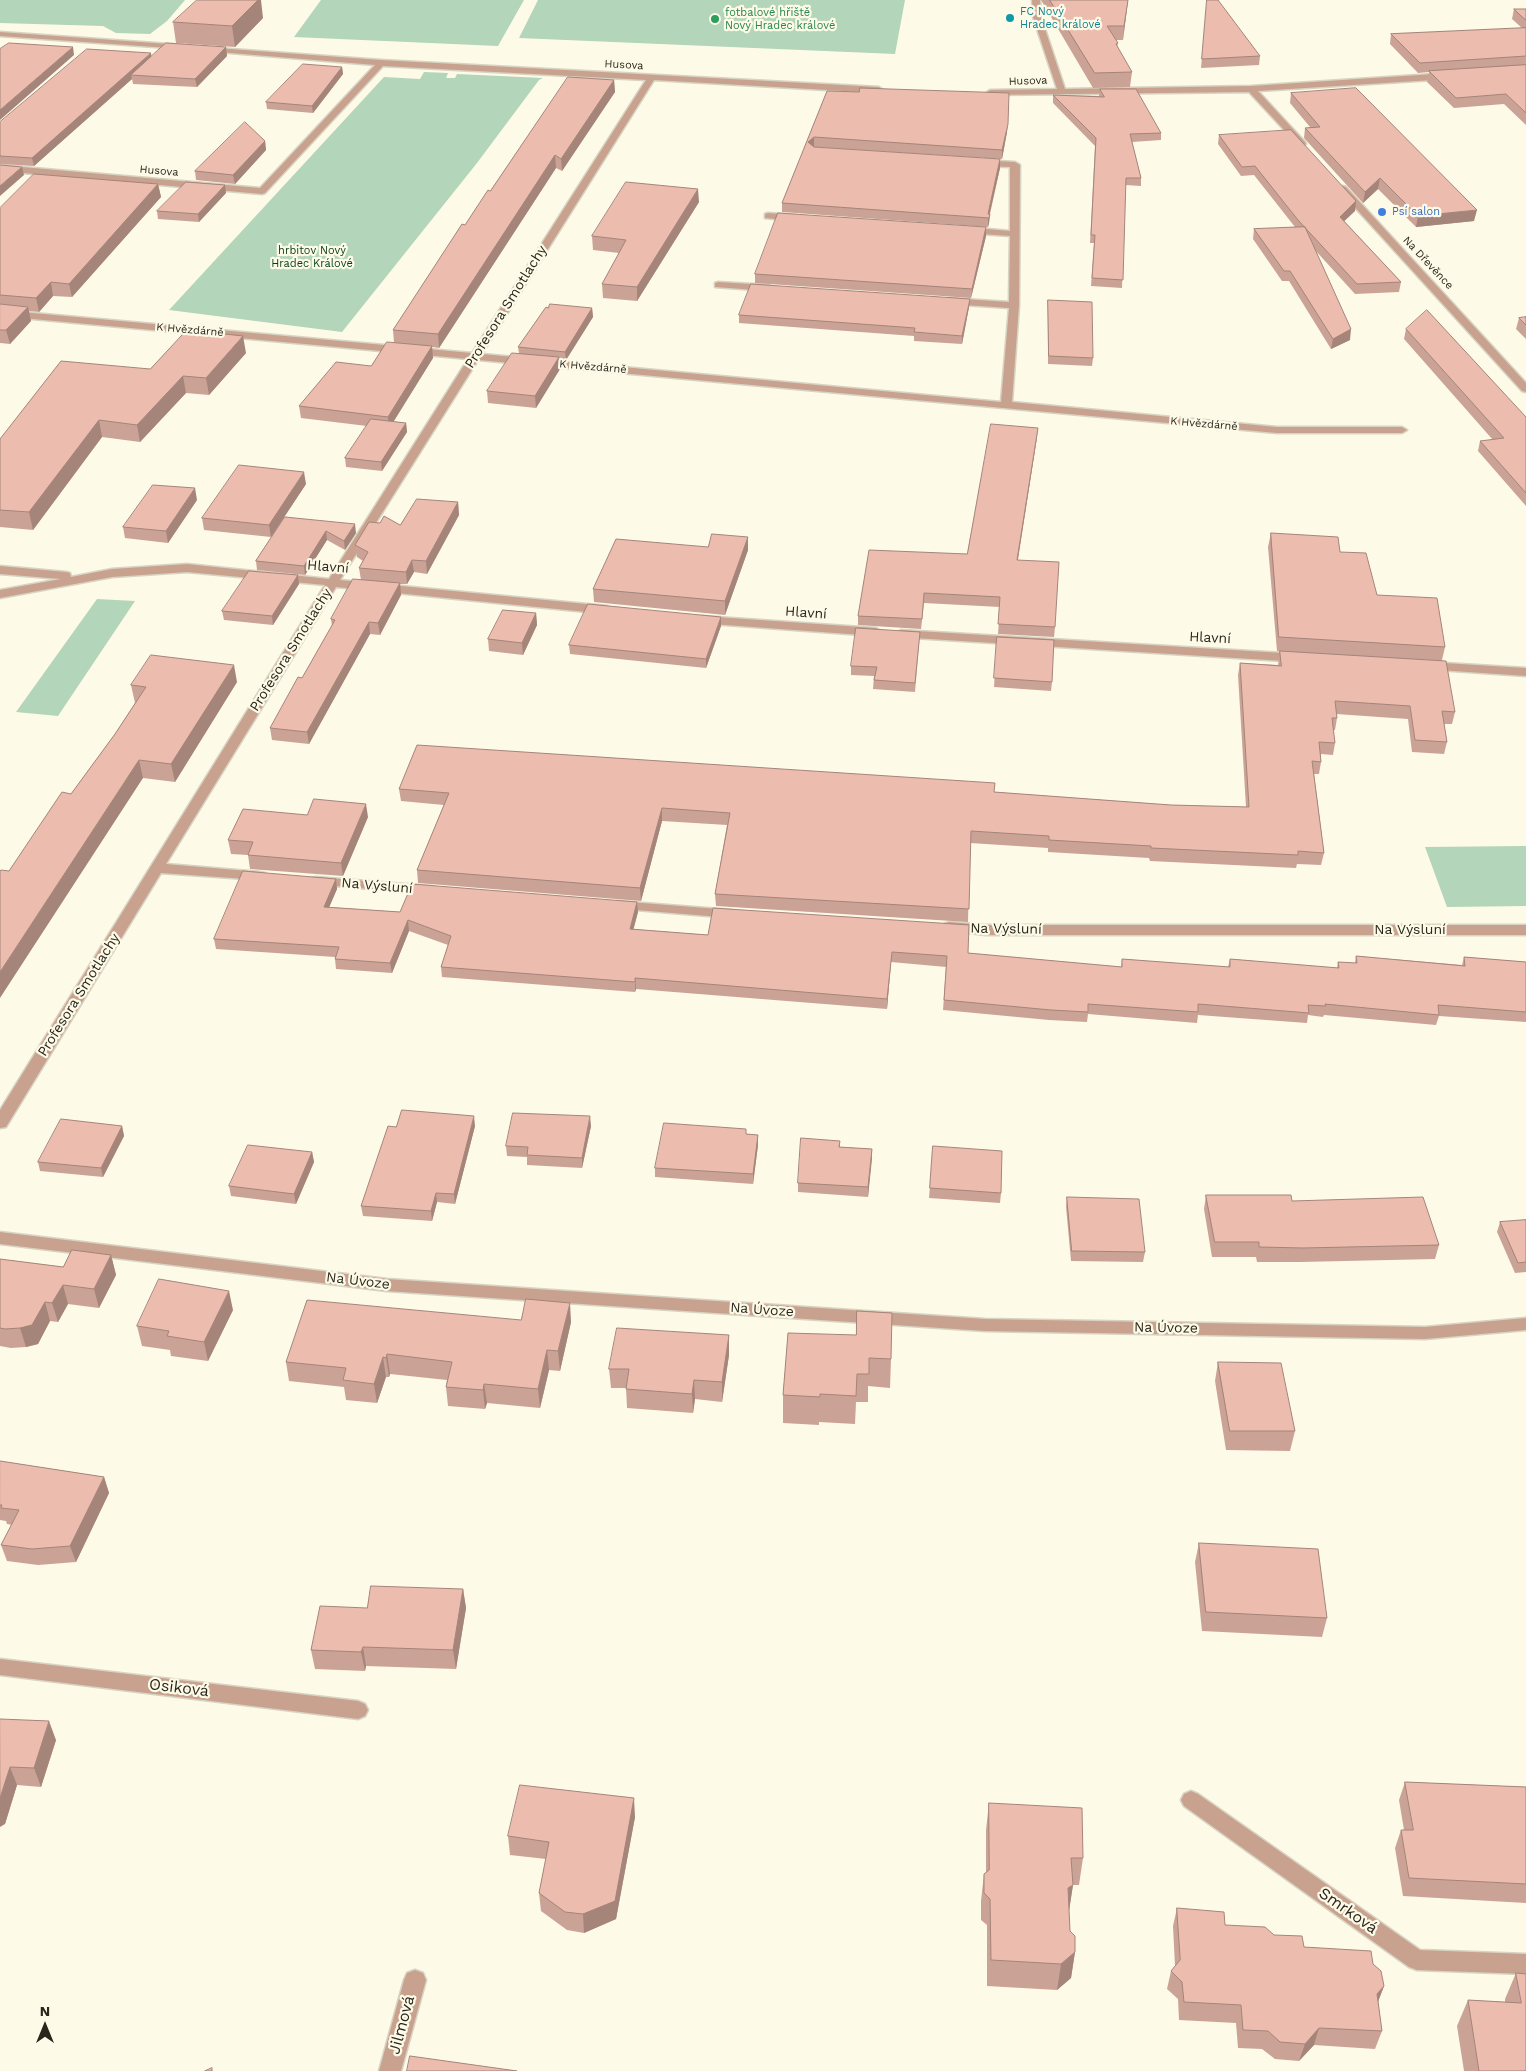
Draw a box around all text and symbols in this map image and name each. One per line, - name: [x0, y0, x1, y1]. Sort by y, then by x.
- place label: FC Nový Hradec králové: [1020, 5, 1101, 31]
- place label: fotbalové hřiště Nový Hradec králové: [725, 6, 835, 32]
- marker: FC Nový Hradec králové: [1004, 12, 1016, 24]
- marker: fotbalové hřiště Nový Hradec králové: [709, 13, 721, 25]
- street label: Husova: [604, 57, 644, 73]
- street label: Husova: [1008, 74, 1048, 88]
- street label: Husova: [139, 163, 179, 179]
- place label: Psí salon: [1392, 205, 1440, 219]
- marker: Psí salon: [1376, 206, 1388, 218]
- street label: Na Dřevěnce: [1400, 234, 1456, 292]
- street label: Profesora Smotlachy: [461, 242, 551, 372]
- park label: hrbitov Nový Hradec Králové: [271, 244, 353, 270]
- street label: K Hvězdárně: [156, 320, 224, 340]
- street label: K Hvězdárně: [559, 357, 627, 377]
- street label: K Hvězdárně: [1170, 414, 1238, 434]
- street label: Hlavní: [306, 557, 350, 577]
- street label: Profesora Smotlachy: [246, 585, 336, 715]
- street label: Hlavní: [785, 603, 827, 623]
- street label: Hlavní: [1189, 629, 1231, 647]
- street label: Na Výsluní: [341, 875, 413, 897]
- street label: Na Výsluní: [970, 920, 1042, 938]
- street label: Na Výsluní: [1374, 922, 1446, 938]
- street label: Profesora Smotlachy: [34, 930, 124, 1060]
- street label: Na Úvoze: [325, 1269, 391, 1293]
- street label: Na Úvoze: [730, 1299, 794, 1321]
- street label: Na Úvoze: [1134, 1319, 1198, 1337]
- street label: Osiková: [148, 1675, 210, 1701]
- street label: Smrková: [1315, 1884, 1381, 1938]
- street label: Jilmová: [385, 1993, 419, 2057]
- north arrow: [20, 2001, 70, 2051]
- text: N: [40, 2003, 50, 2019]

